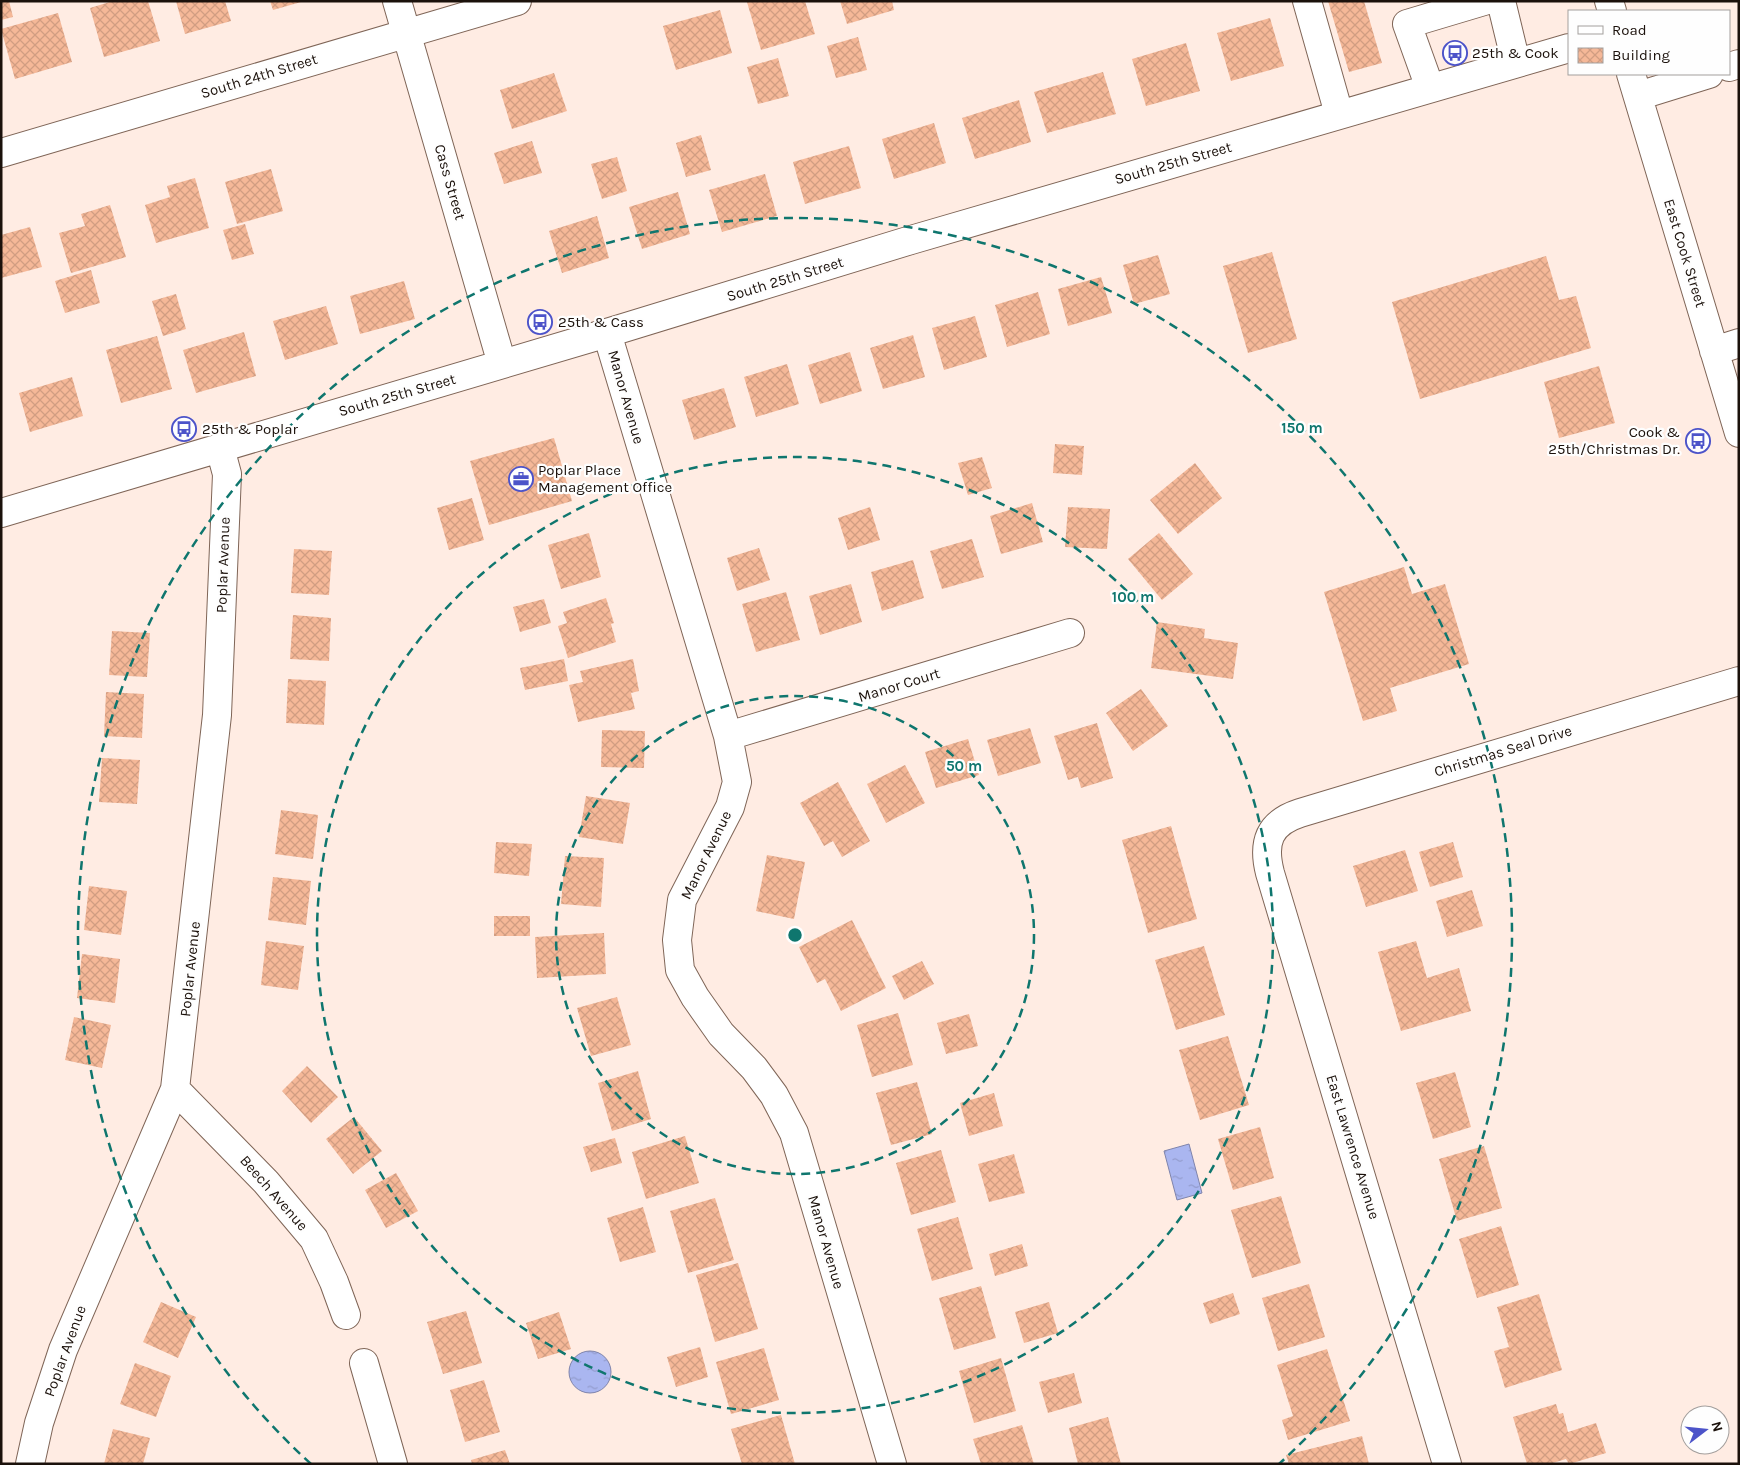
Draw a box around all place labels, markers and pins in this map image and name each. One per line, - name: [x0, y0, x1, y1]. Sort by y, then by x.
- bus stop icon: 25th & Cook: [1442, 40, 1468, 66]
- place label: 25th & Cook: [1472, 44, 1559, 62]
- bus stop icon: 25th & Cass: [527, 309, 553, 335]
- place label: 25th & Cass: [558, 313, 644, 331]
- bus stop icon: 25th & Poplar: [171, 416, 197, 442]
- place label: 25th & Poplar: [202, 420, 298, 438]
- place label: Cook & 25th/Christmas Dr.: [1548, 423, 1680, 458]
- bus stop icon: Cook & 25th/Christmas Dr.: [1685, 428, 1711, 454]
- place label: Poplar Place Management Office: [538, 461, 672, 496]
- office icon: Poplar Place Management Office: [508, 466, 534, 492]
- centre of rings: [786, 926, 804, 944]

